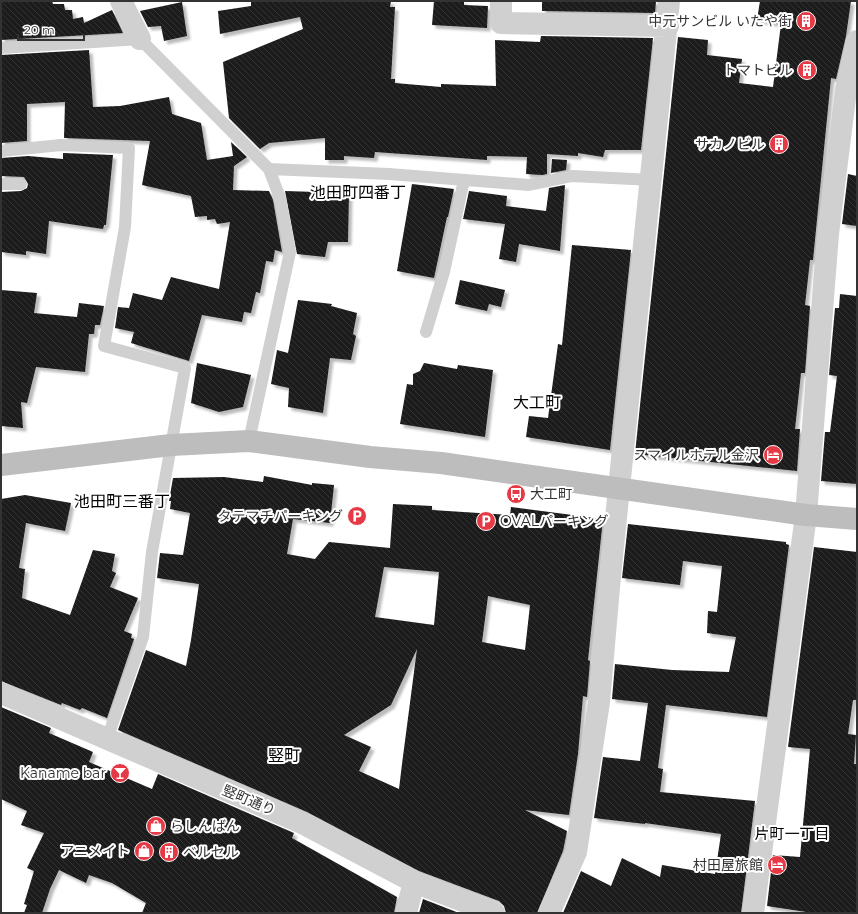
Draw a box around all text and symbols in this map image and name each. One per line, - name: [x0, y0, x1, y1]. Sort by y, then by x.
- building icon: 中元サンビル いたや街: [795, 10, 817, 32]
- place label: 中元サンビル いたや街: [648, 12, 792, 30]
- scale bar: [18, 16, 84, 42]
- text: 20 m: [24, 22, 55, 37]
- building icon: トマトビル: [796, 59, 818, 81]
- place label: トマトビル: [723, 61, 793, 79]
- building icon: サカノビル: [768, 133, 790, 155]
- place label: サカノビル: [695, 135, 765, 153]
- district label: 池田町四番丁: [310, 183, 406, 202]
- district label: 大工町: [513, 393, 561, 412]
- hotel icon: スマイルホテル金沢: [762, 444, 784, 466]
- place label: スマイルホテル金沢: [633, 446, 759, 464]
- bus stop icon: 大工町: [505, 483, 527, 505]
- place label: 大工町: [530, 485, 572, 503]
- district label: 池田町三番丁: [74, 492, 170, 511]
- parking icon: タテマチパーキング: [346, 505, 368, 527]
- place label: タテマチパーキング: [217, 507, 343, 525]
- parking icon: OVALパーキング: [475, 510, 497, 532]
- place label: OVALパーキング: [500, 512, 609, 530]
- district label: 竪町: [268, 746, 300, 765]
- bar icon: Kaname bar: [109, 762, 131, 784]
- place label: Kaname bar: [20, 764, 106, 782]
- street label: 竪町通り: [220, 781, 278, 819]
- shop icon: らしんばん: [145, 815, 167, 837]
- place label: らしんばん: [170, 817, 240, 835]
- district label: 片町一丁目: [754, 824, 830, 843]
- shop icon: アニメイト: [133, 840, 155, 862]
- building icon: ベルセル: [158, 841, 180, 863]
- place label: アニメイト: [60, 842, 130, 860]
- place label: ベルセル: [183, 843, 239, 861]
- hotel icon: 村田屋旅館: [766, 854, 788, 876]
- place label: 村田屋旅館: [693, 856, 763, 874]

